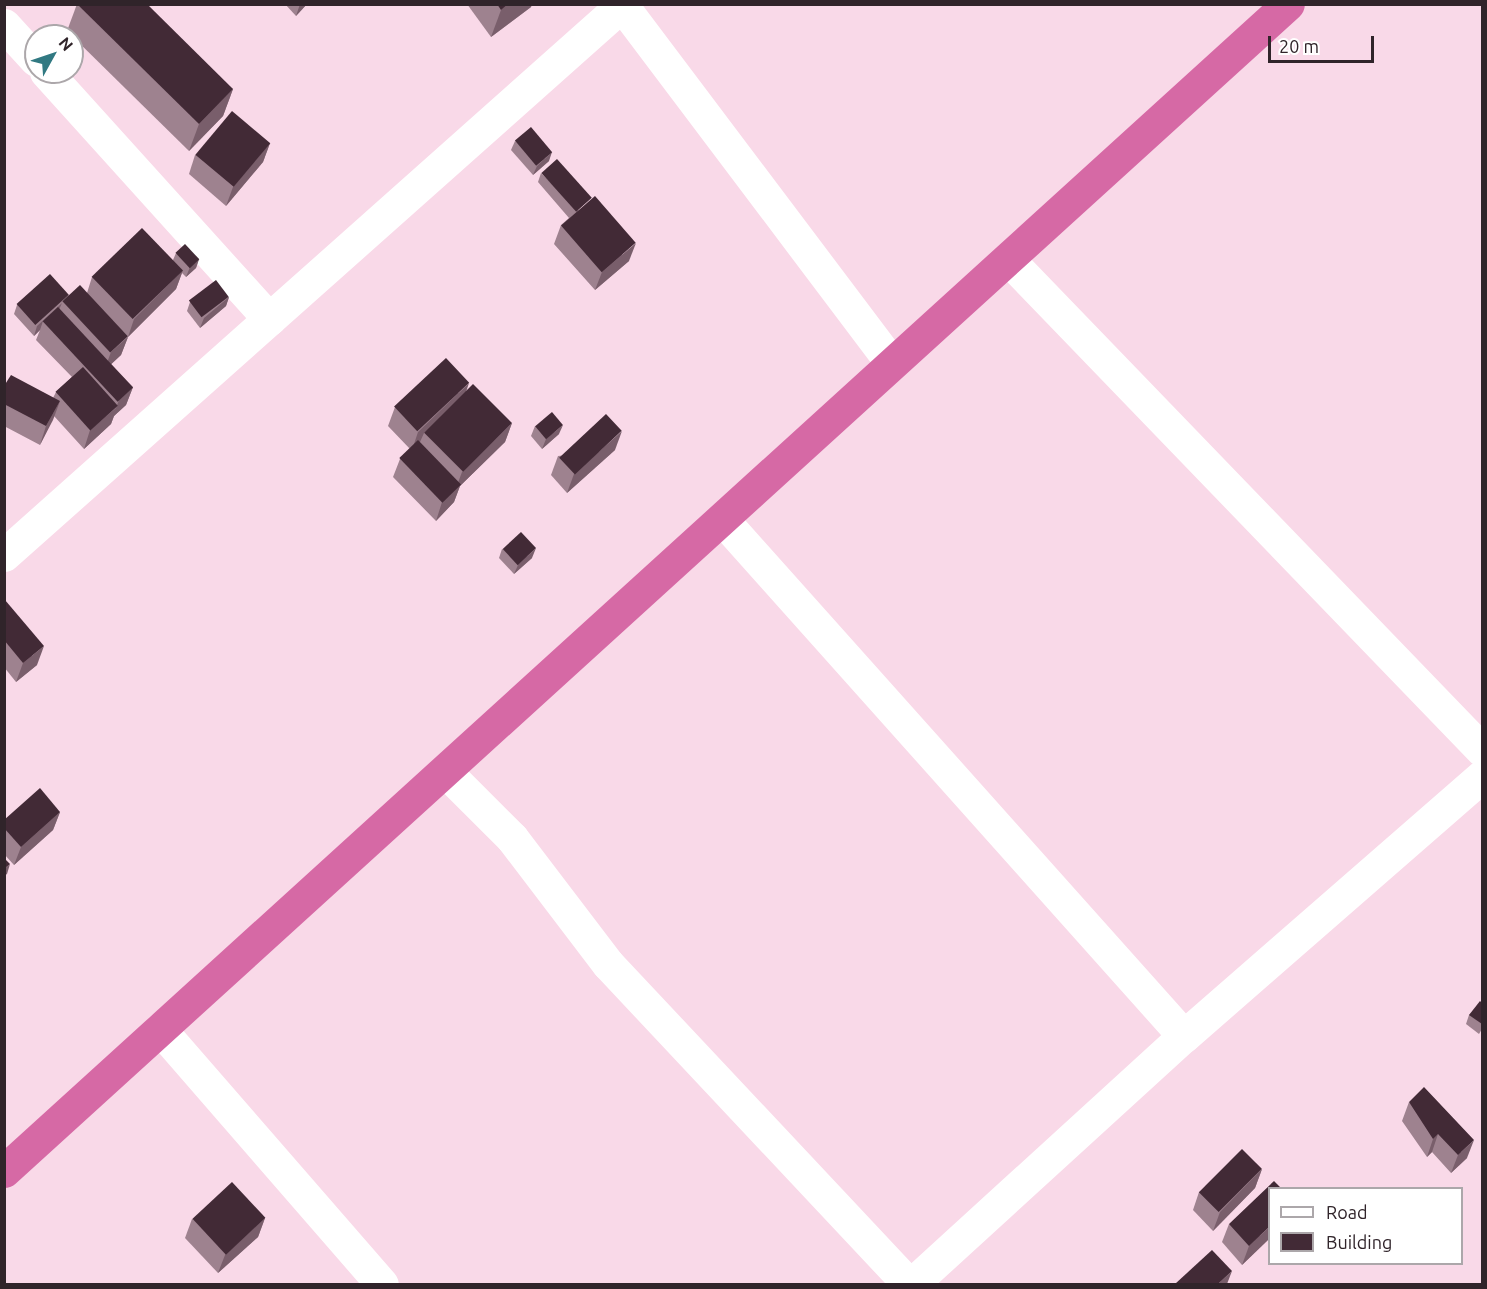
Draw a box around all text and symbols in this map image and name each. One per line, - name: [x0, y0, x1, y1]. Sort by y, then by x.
- north arrow: [24, 24, 84, 84]
- scale bar: [1271, 24, 1378, 62]
- text: N: [56, 33, 77, 54]
- text: 20 m: [1279, 36, 1319, 56]
- legend: [1268, 1187, 1463, 1265]
- text: Road: [1326, 1202, 1368, 1222]
- text: Building: [1326, 1232, 1392, 1252]

